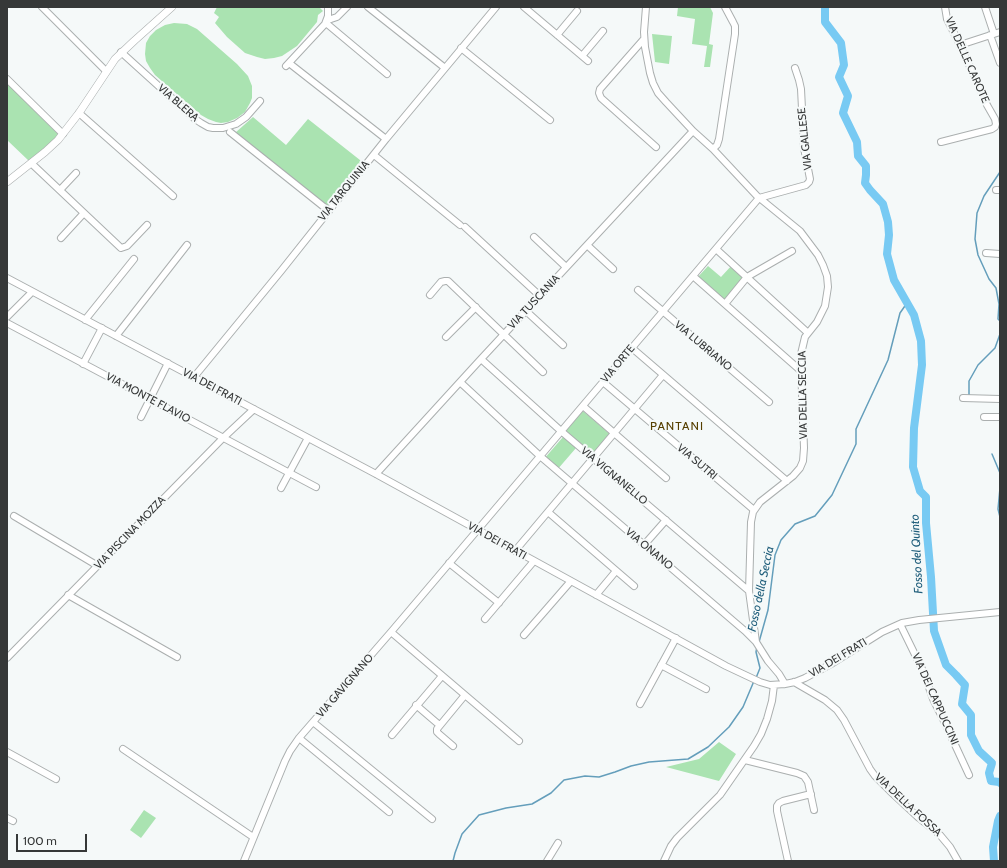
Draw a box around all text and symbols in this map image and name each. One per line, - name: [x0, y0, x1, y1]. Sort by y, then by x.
- street label: VIA DELLE CAROTE: [942, 15, 992, 105]
- street label: VIA BLERA: [155, 82, 201, 124]
- street label: VIA GALLESE: [795, 107, 815, 171]
- street label: VIA TARQUINIA: [316, 158, 372, 224]
- street label: VIA TUSCANIA: [505, 272, 563, 332]
- street label: VIA LUBRIANO: [672, 318, 734, 374]
- street label: VIA ORTE: [598, 342, 638, 386]
- street label: VIA DELLA SECCIA: [796, 351, 810, 439]
- street label: VIA DEI FRATI: [180, 366, 244, 408]
- street label: VIA MONTE FLAVIO: [104, 370, 192, 426]
- district label: PANTANI: [650, 419, 704, 433]
- street label: VIA SUTRI: [674, 441, 720, 483]
- street label: VIA VIGNANELLO: [578, 444, 650, 508]
- street label: VIA PISCINA MOZZA: [92, 494, 168, 572]
- water label: Fosso del Quinto: [908, 514, 926, 594]
- street label: VIA DEI FRATI: [465, 519, 529, 563]
- street label: VIA ONANO: [623, 525, 675, 573]
- water label: Fosso della Seccia: [745, 545, 777, 633]
- street label: VIA DEI FRATI: [807, 636, 869, 680]
- street label: VIA GAVIGNANO: [314, 651, 376, 721]
- street label: VIA DEI CAPPUCCINI: [909, 651, 961, 747]
- street label: VIA DELLA FOSSA: [872, 771, 944, 839]
- scale bar: [18, 826, 89, 852]
- text: 100 m: [23, 833, 57, 848]

